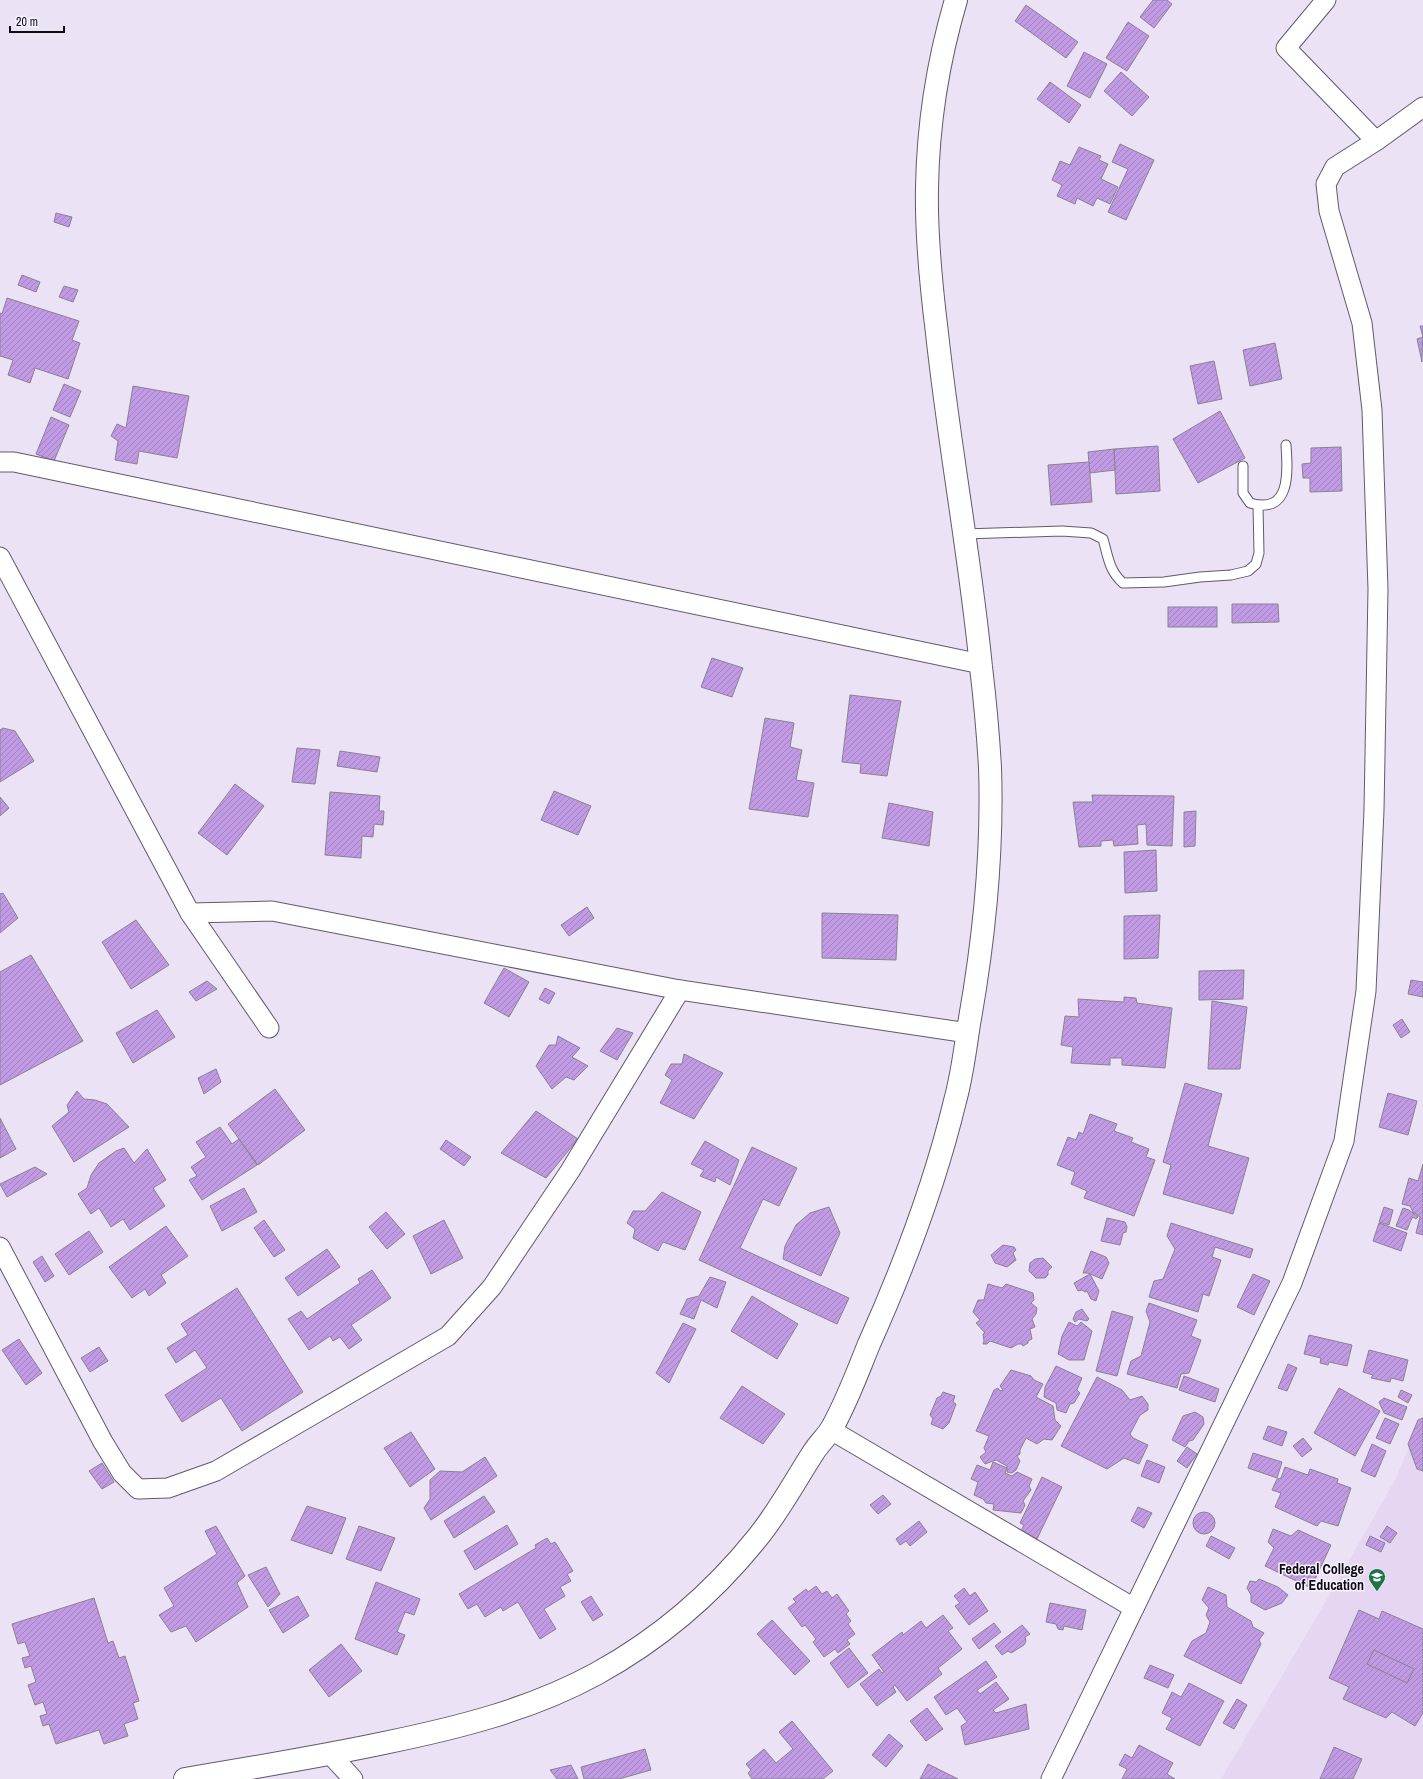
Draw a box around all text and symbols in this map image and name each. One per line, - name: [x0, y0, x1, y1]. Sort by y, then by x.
- scale bar: [10, 8, 64, 34]
- text: 20 m: [16, 14, 38, 30]
- place label: Federal College of Education: [1279, 1560, 1364, 1594]
- school or university icon: Federal College of Education: [1367, 1567, 1387, 1592]

